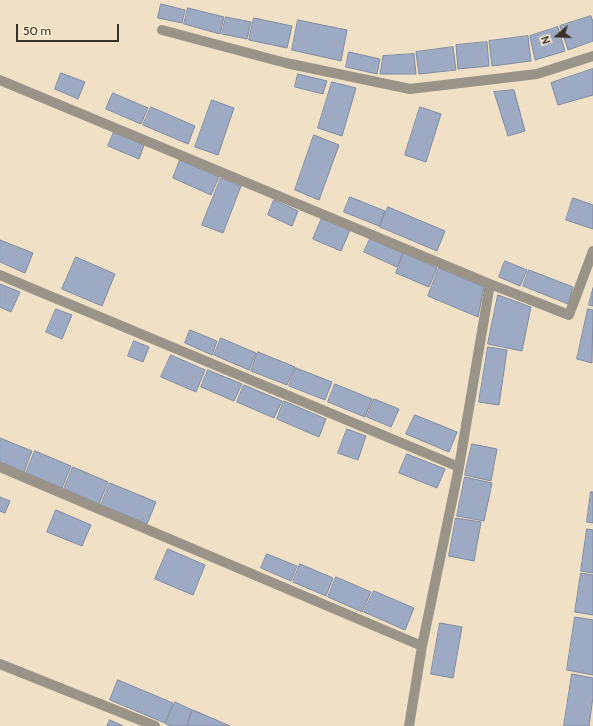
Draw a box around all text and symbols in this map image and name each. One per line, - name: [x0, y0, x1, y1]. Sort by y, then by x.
- scale bar: [18, 16, 121, 42]
- north arrow: [537, 16, 577, 56]
- text: 50 m: [23, 23, 51, 38]
- text: N: [538, 34, 554, 46]

